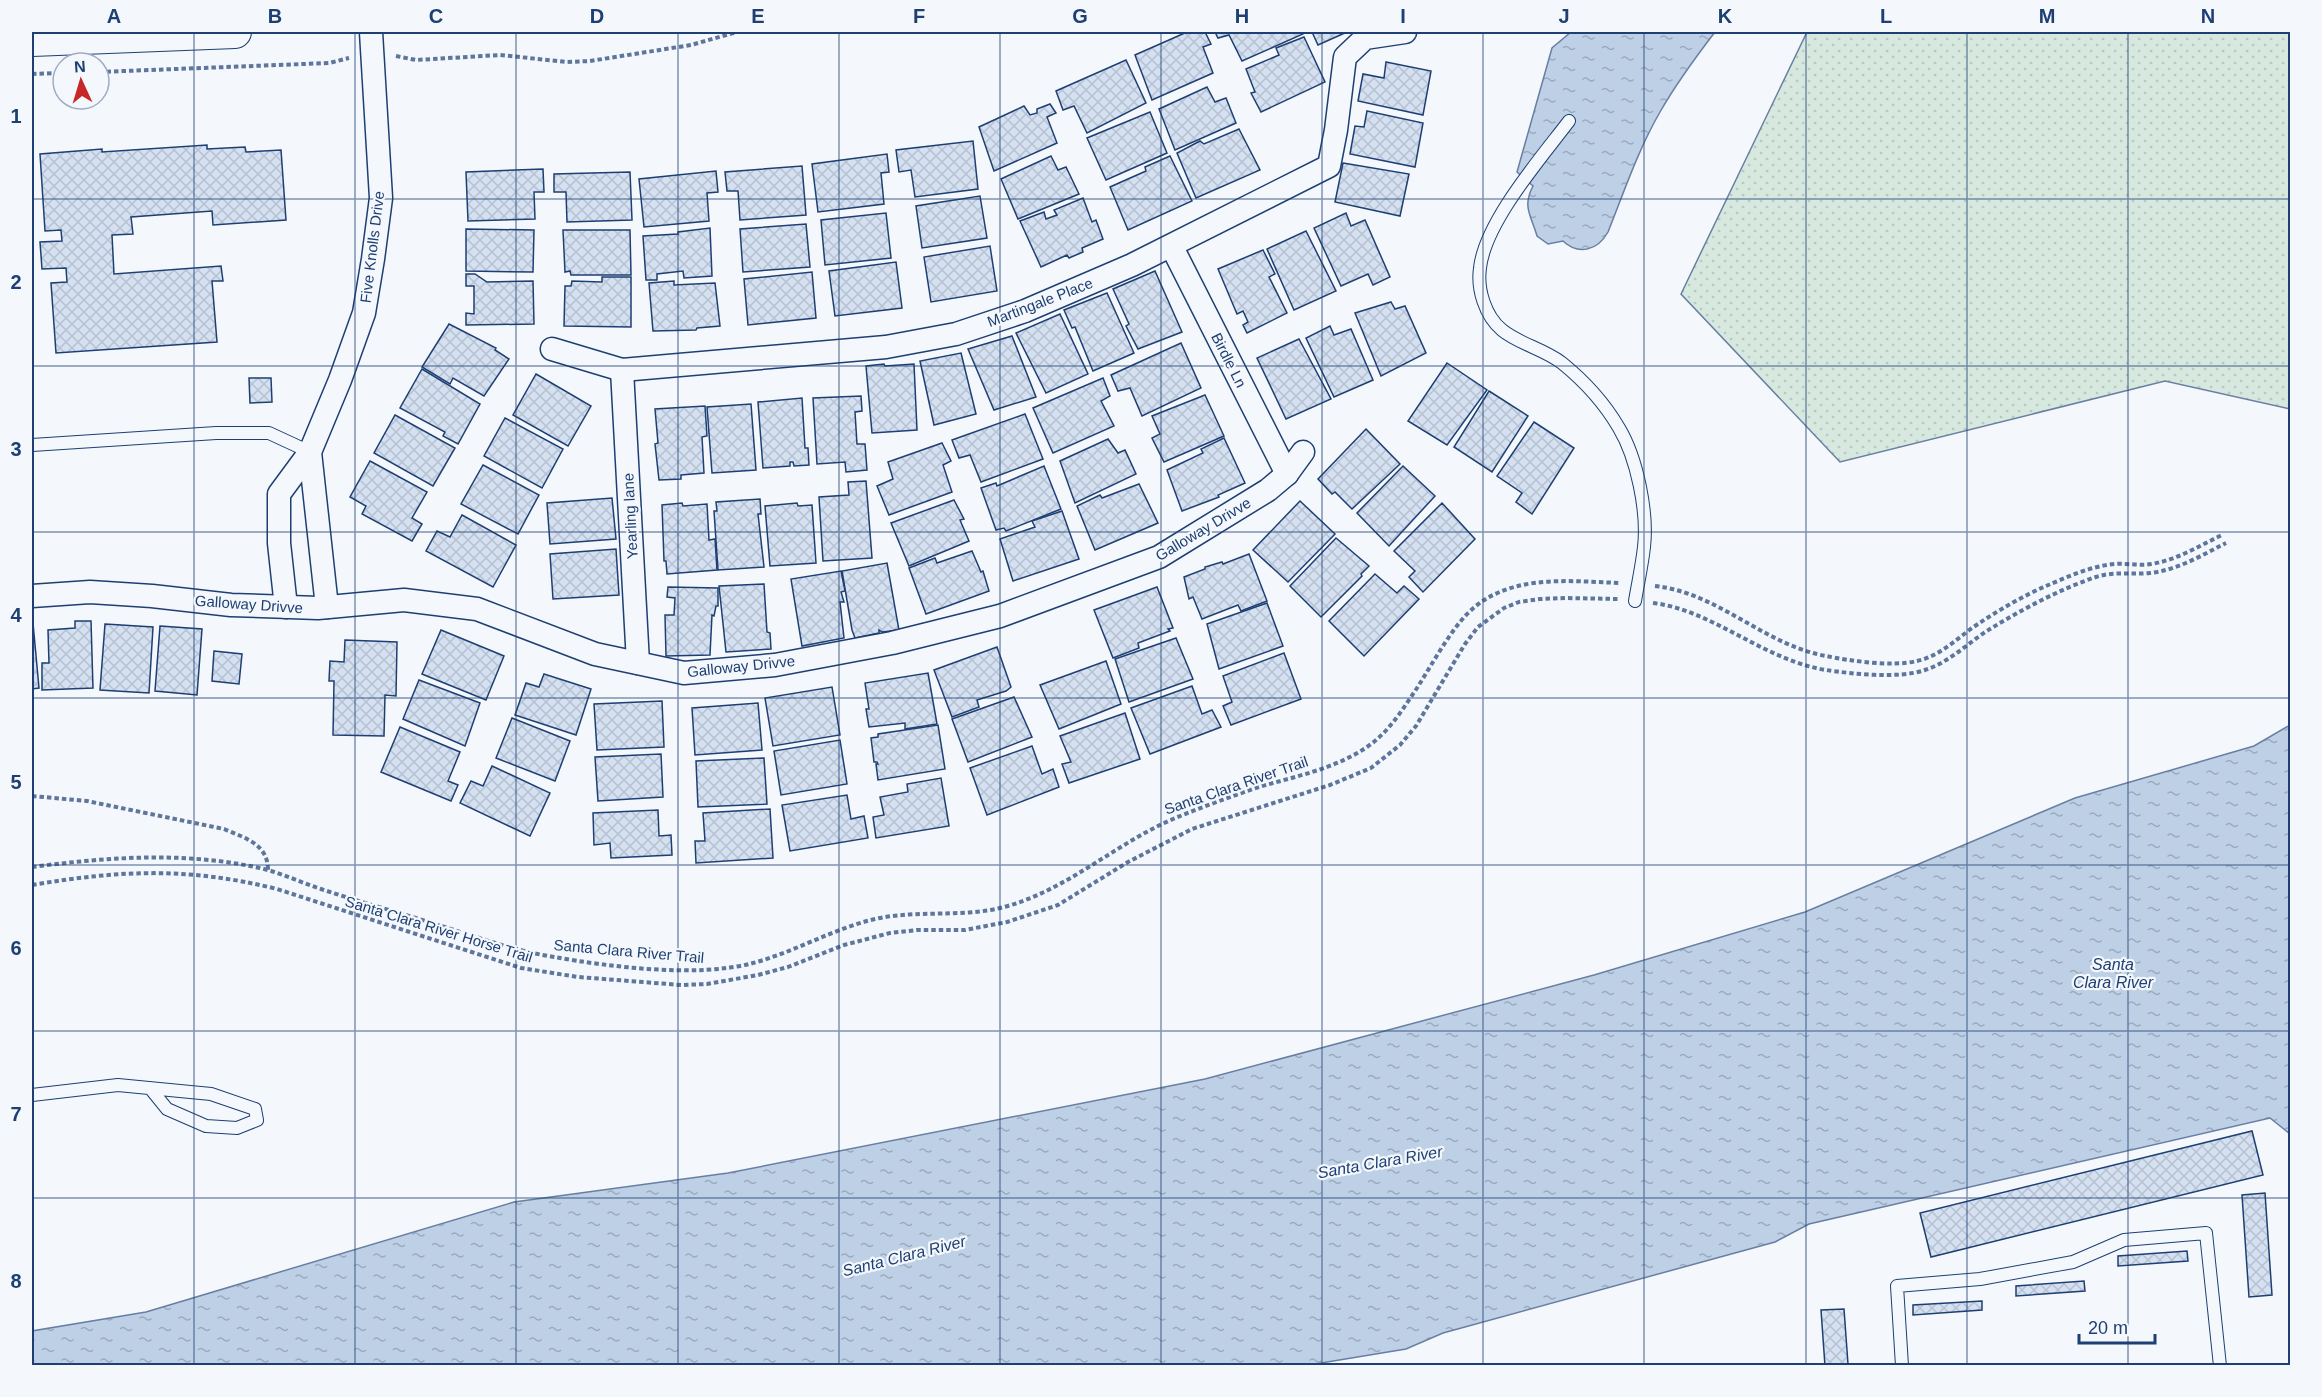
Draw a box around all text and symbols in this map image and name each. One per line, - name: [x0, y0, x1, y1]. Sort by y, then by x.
- text: A: [107, 5, 121, 27]
- text: B: [268, 5, 282, 27]
- text: C: [429, 5, 443, 27]
- text: D: [590, 5, 604, 27]
- text: E: [751, 5, 765, 27]
- text: F: [913, 5, 925, 27]
- text: G: [1072, 5, 1088, 27]
- text: H: [1235, 5, 1249, 27]
- text: I: [1400, 5, 1406, 27]
- text: J: [1558, 5, 1570, 27]
- text: K: [1718, 5, 1733, 27]
- text: L: [1880, 5, 1892, 27]
- text: M: [2039, 5, 2055, 27]
- text: N: [2201, 5, 2215, 27]
- north arrow: [51, 51, 111, 111]
- text: N: [74, 58, 86, 75]
- text: 1: [10, 105, 22, 127]
- street label: Five Knolls Drive: [357, 190, 387, 304]
- text: 2: [10, 271, 22, 293]
- street label: Martingale Place: [985, 274, 1095, 330]
- street label: Birdle Ln: [1208, 330, 1250, 390]
- text: 3: [10, 438, 22, 460]
- street label: Yearling lane: [619, 473, 641, 559]
- street label: Galloway Drivve: [1152, 494, 1254, 564]
- street label: Galloway Drivve: [194, 592, 304, 616]
- text: 4: [10, 604, 22, 626]
- street label: Galloway Drivve: [686, 652, 796, 680]
- street label: Santa Clara River Trail: [1162, 752, 1310, 818]
- text: 5: [10, 771, 22, 793]
- street label: Santa Clara River Horse Trail: [343, 892, 535, 966]
- street label: Santa Clara River Trail: [553, 936, 705, 966]
- text: 6: [10, 937, 22, 959]
- water label: Santa Clara River: [2073, 956, 2154, 991]
- text: 7: [10, 1103, 22, 1125]
- water label: Santa Clara River: [1316, 1143, 1444, 1181]
- water label: Santa Clara River: [841, 1232, 968, 1280]
- text: 8: [10, 1270, 22, 1292]
- scale bar: [2079, 1307, 2156, 1345]
- text: 20 m: [2088, 1318, 2128, 1338]

